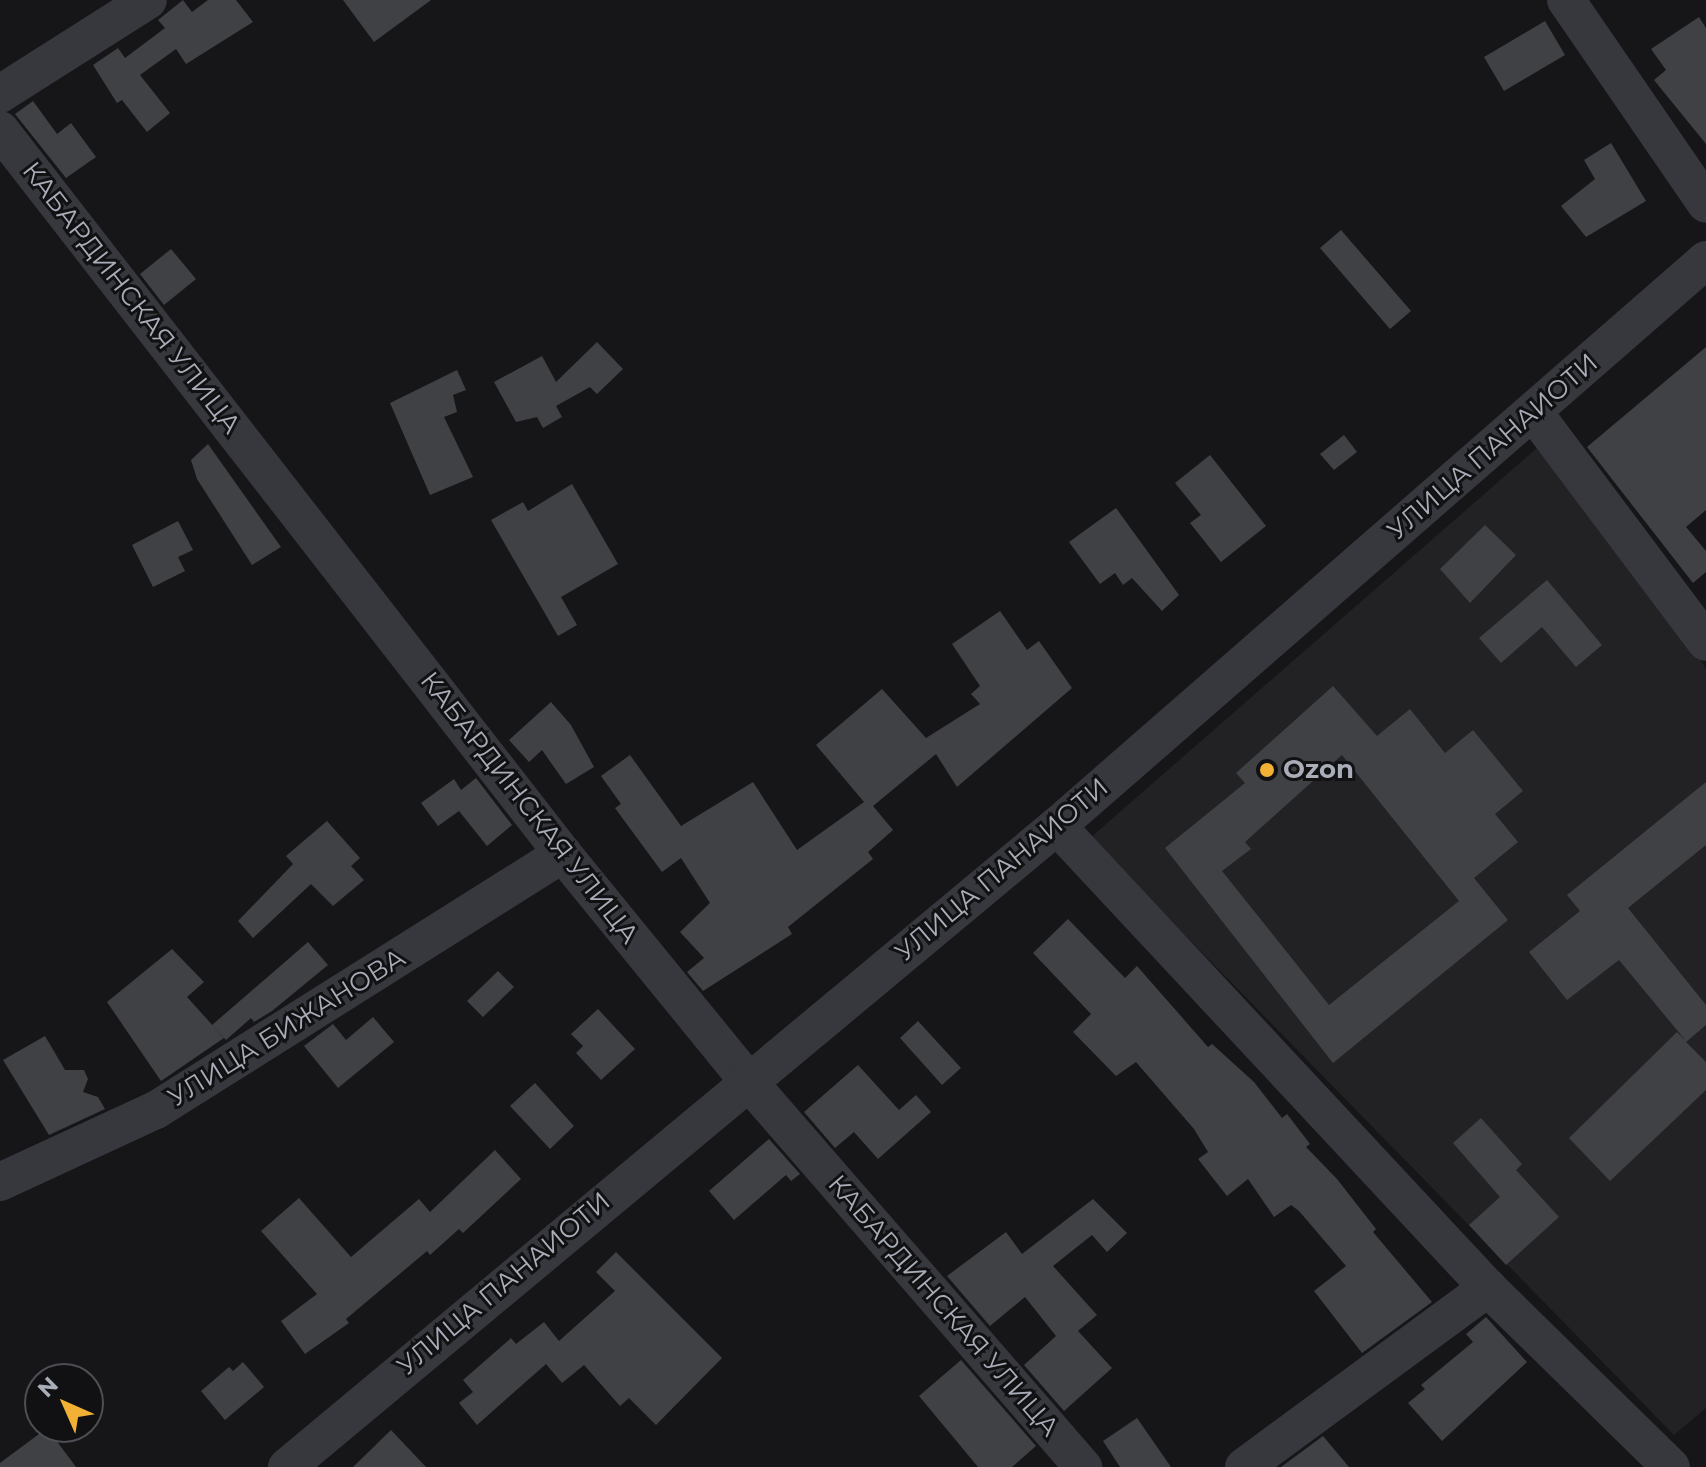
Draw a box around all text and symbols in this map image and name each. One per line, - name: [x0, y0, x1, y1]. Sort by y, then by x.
- street label: КАБАРДИНСКАЯ УЛИЦА: [15, 156, 247, 440]
- street label: УЛИЦА ПАНАИОТИ: [1382, 347, 1604, 547]
- street label: КАБАРДИНСКАЯ УЛИЦА: [413, 666, 645, 950]
- place label: Ozon: [1283, 754, 1354, 786]
- marker: Ozon: [1258, 761, 1276, 779]
- street label: УЛИЦА ПАНАИОТИ: [889, 772, 1115, 968]
- street label: УЛИЦА БИЖАНОВА: [163, 942, 411, 1114]
- street label: КАБАРДИНСКАЯ УЛИЦА: [821, 1169, 1065, 1443]
- street label: УЛИЦА ПАНАИОТИ: [391, 1186, 617, 1382]
- north arrow: [24, 1363, 104, 1443]
- text: N: [32, 1371, 64, 1403]

